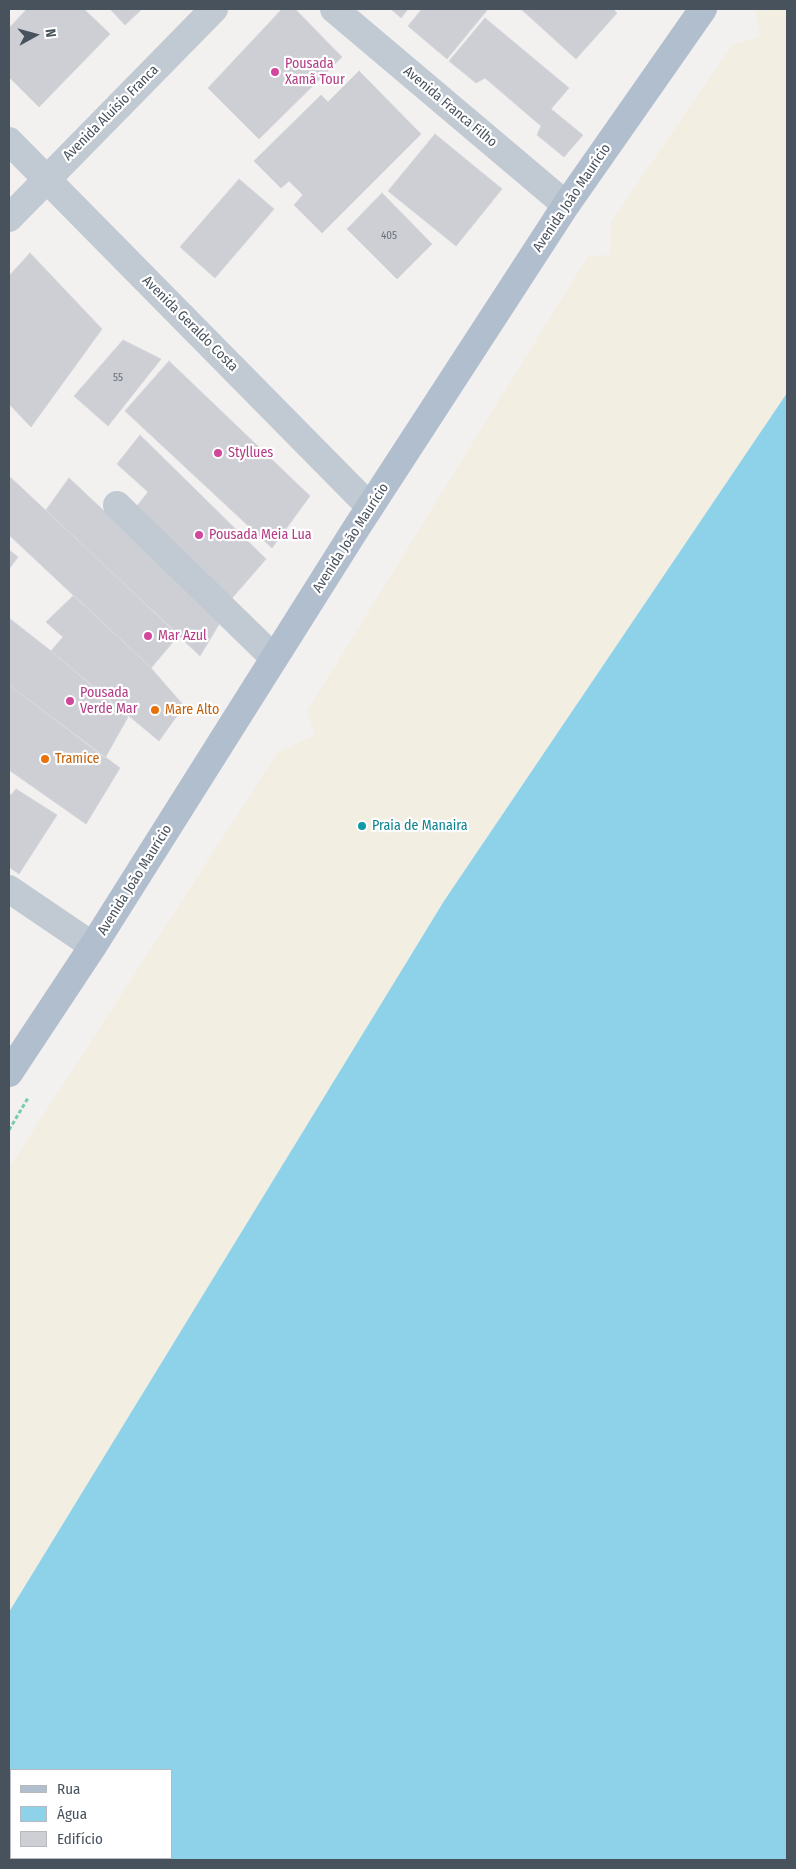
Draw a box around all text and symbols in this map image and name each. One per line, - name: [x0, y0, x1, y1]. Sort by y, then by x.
- north arrow: [10, 10, 60, 60]
- text: N: [41, 28, 59, 38]
- place label: Pousada Xamã Tour: [285, 56, 345, 88]
- street label: Avenida Aluísio Franca: [60, 62, 162, 164]
- street label: Avenida Franca Filho: [400, 63, 500, 151]
- marker: Pousada Xamã Tour: [269, 66, 281, 78]
- street label: Avenida João Maurício: [530, 141, 614, 255]
- house number: 405: [381, 229, 397, 243]
- street label: Avenida Geraldo Costa: [139, 273, 241, 375]
- house number: 55: [113, 371, 123, 385]
- place label: Styllues: [228, 445, 273, 461]
- marker: Styllues: [212, 447, 224, 459]
- street label: Avenida João Maurício: [309, 480, 393, 596]
- place label: Pousada Meia Lua: [209, 527, 312, 543]
- marker: Pousada Meia Lua: [193, 529, 205, 541]
- place label: Mar Azul: [158, 628, 207, 644]
- marker: Mar Azul: [142, 630, 154, 642]
- place label: Pousada Verde Mar: [80, 685, 138, 718]
- marker: Pousada Verde Mar: [64, 695, 76, 707]
- place label: Mare Alto: [165, 702, 219, 718]
- marker: Mare Alto: [149, 704, 161, 716]
- place label: Tramice: [55, 751, 99, 767]
- marker: Tramice: [39, 753, 51, 765]
- place label: Praia de Manaira: [372, 818, 468, 834]
- marker: Praia de Manaira: [356, 820, 368, 832]
- street label: Avenida João Maurício: [94, 822, 176, 938]
- legend: [10, 1769, 172, 1859]
- text: Rua: [57, 1780, 80, 1798]
- text: Água: [57, 1805, 87, 1823]
- text: Edifício: [57, 1830, 103, 1848]

